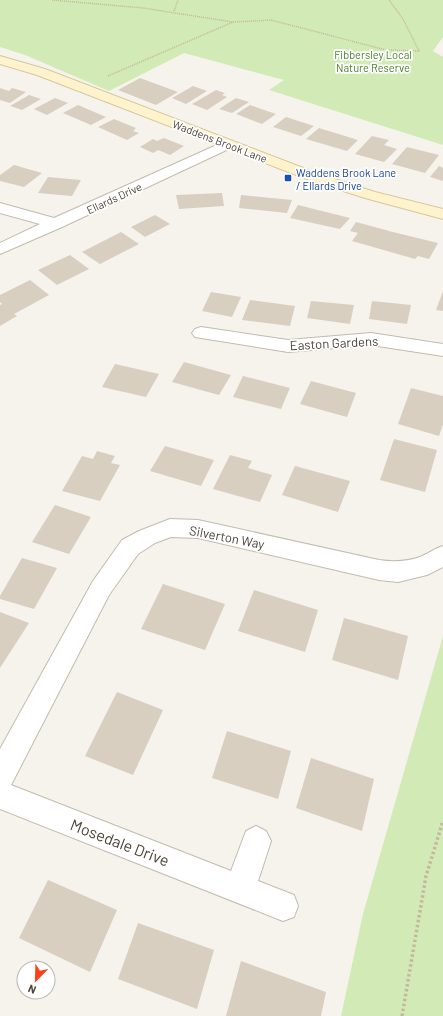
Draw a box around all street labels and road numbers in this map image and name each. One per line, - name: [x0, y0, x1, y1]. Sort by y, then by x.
- street label: Waddens Brook Lane: [171, 117, 269, 165]
- street label: Ellards Drive: [84, 180, 144, 216]
- street label: Easton Gardens: [289, 333, 379, 353]
- street label: Silverton Way: [188, 522, 266, 552]
- street label: Mosedale Drive: [68, 814, 172, 870]

